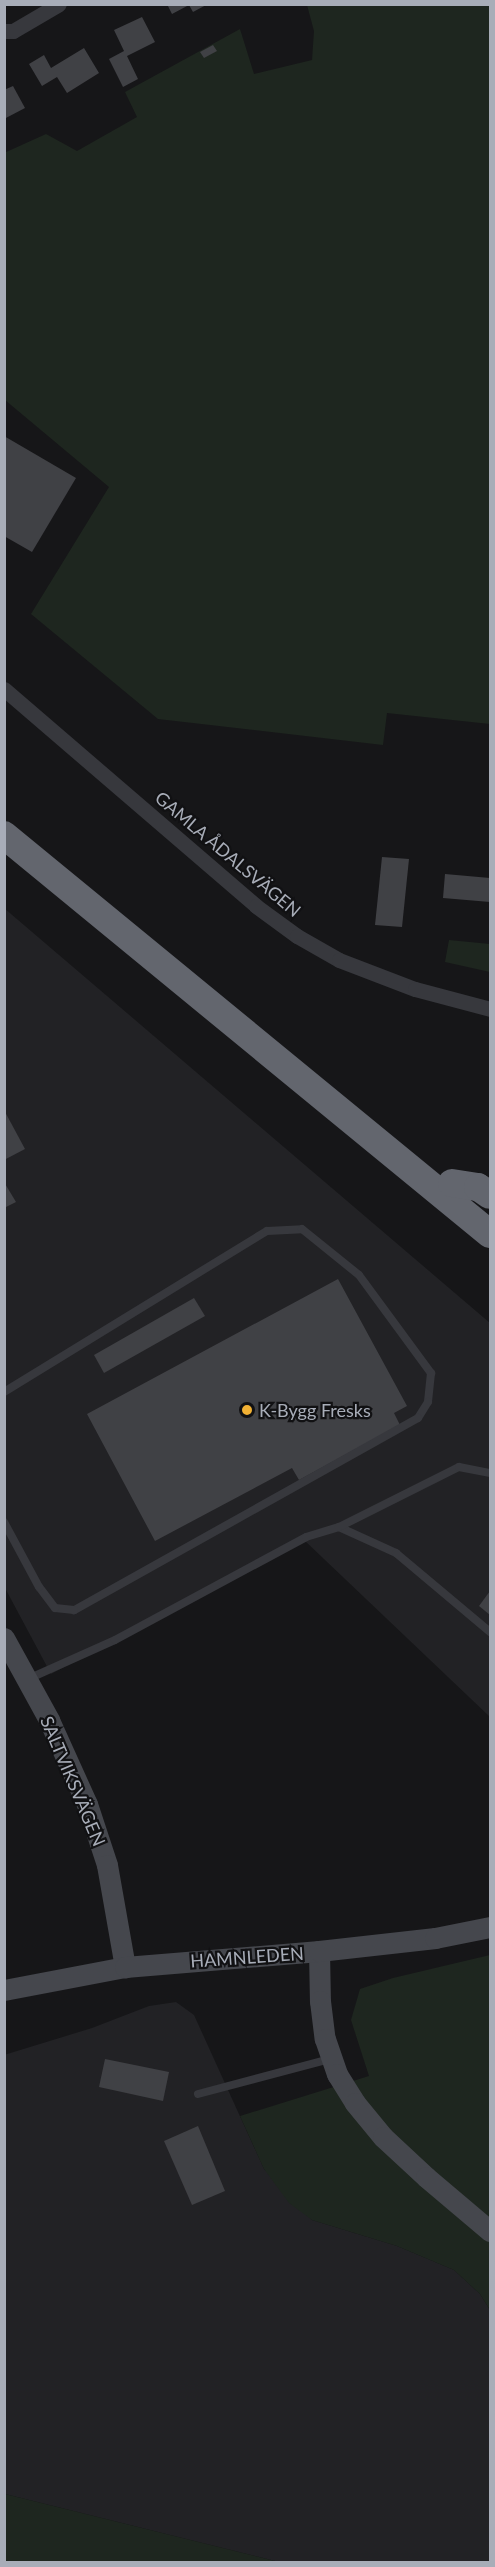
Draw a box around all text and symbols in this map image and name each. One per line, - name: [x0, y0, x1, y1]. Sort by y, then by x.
- street label: GAMLA ÅDALSVÄGEN: [150, 786, 306, 922]
- place label: K-Bygg Fresks: [259, 1399, 371, 1421]
- marker: K-Bygg Fresks: [240, 1403, 254, 1417]
- street label: SALTVIKSVÄGEN: [36, 1713, 110, 1849]
- street label: HAMNLEDEN: [189, 1942, 305, 1972]

